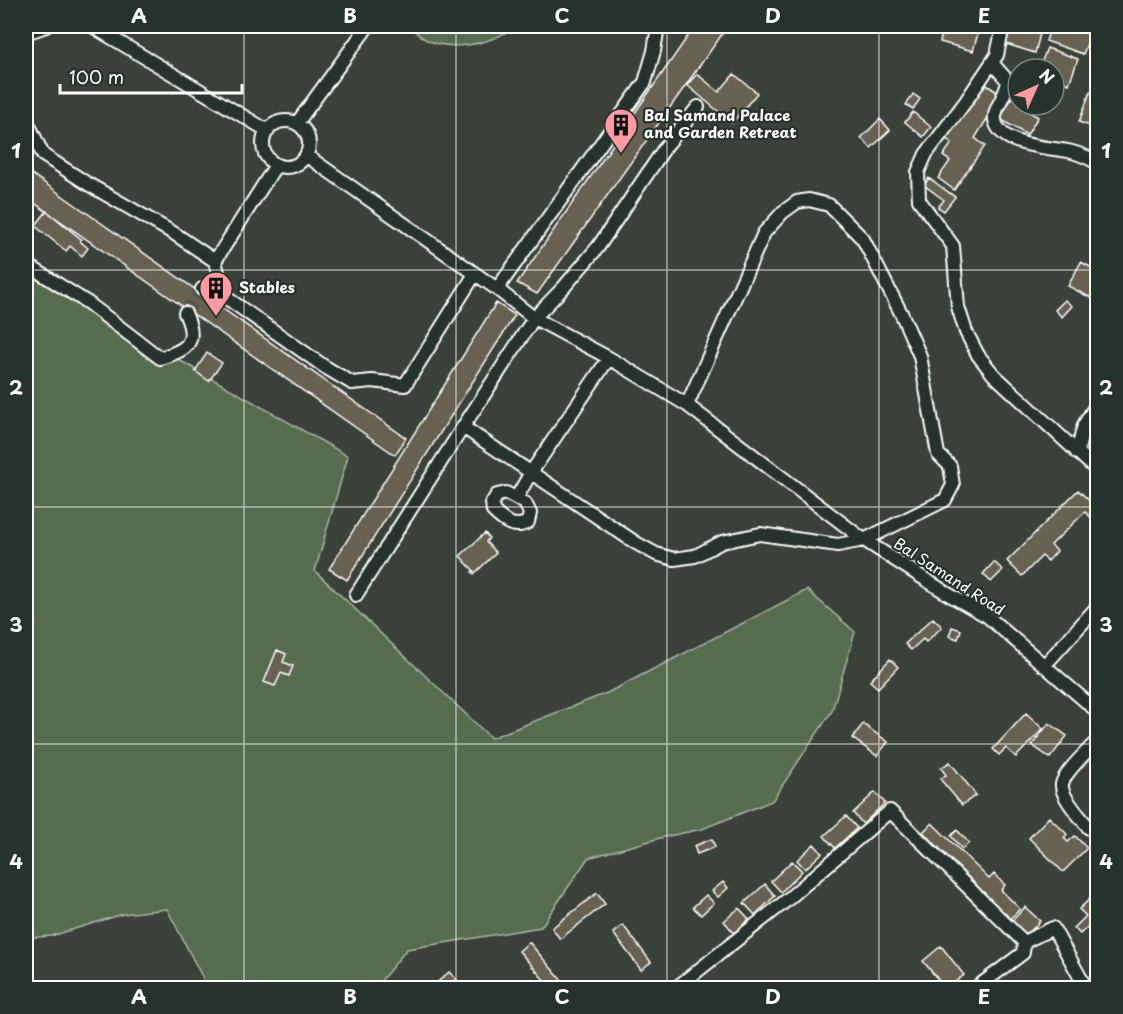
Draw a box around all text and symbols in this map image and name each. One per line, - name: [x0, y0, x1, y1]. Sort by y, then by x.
- text: A: [131, 0, 147, 30]
- text: B: [343, 0, 357, 30]
- text: C: [554, 0, 570, 30]
- text: D: [765, 0, 781, 30]
- text: E: [978, 0, 990, 30]
- scale bar: [60, 57, 242, 95]
- north arrow: [1006, 57, 1066, 117]
- text: 100 m: [69, 63, 124, 90]
- text: N: [1034, 63, 1060, 89]
- place label: Bal Samand Palace and Garden Retreat: [644, 103, 797, 143]
- building icon: Bal Samand Palace and Garden Retreat: [603, 107, 639, 154]
- text: 1: [11, 135, 21, 165]
- text: 1: [1101, 135, 1111, 165]
- building icon: Stables: [198, 270, 234, 317]
- place label: Stables: [239, 275, 295, 298]
- text: 2: [9, 372, 23, 402]
- text: 2: [1099, 372, 1113, 402]
- street label: Bal Samand Road: [890, 531, 1010, 620]
- text: 3: [9, 609, 23, 639]
- text: 3: [1099, 609, 1113, 639]
- text: 4: [9, 846, 23, 876]
- text: 4: [1099, 846, 1113, 876]
- text: A: [131, 981, 147, 1011]
- text: B: [343, 981, 357, 1011]
- text: C: [554, 981, 570, 1011]
- text: D: [765, 981, 781, 1011]
- text: E: [978, 981, 990, 1011]

